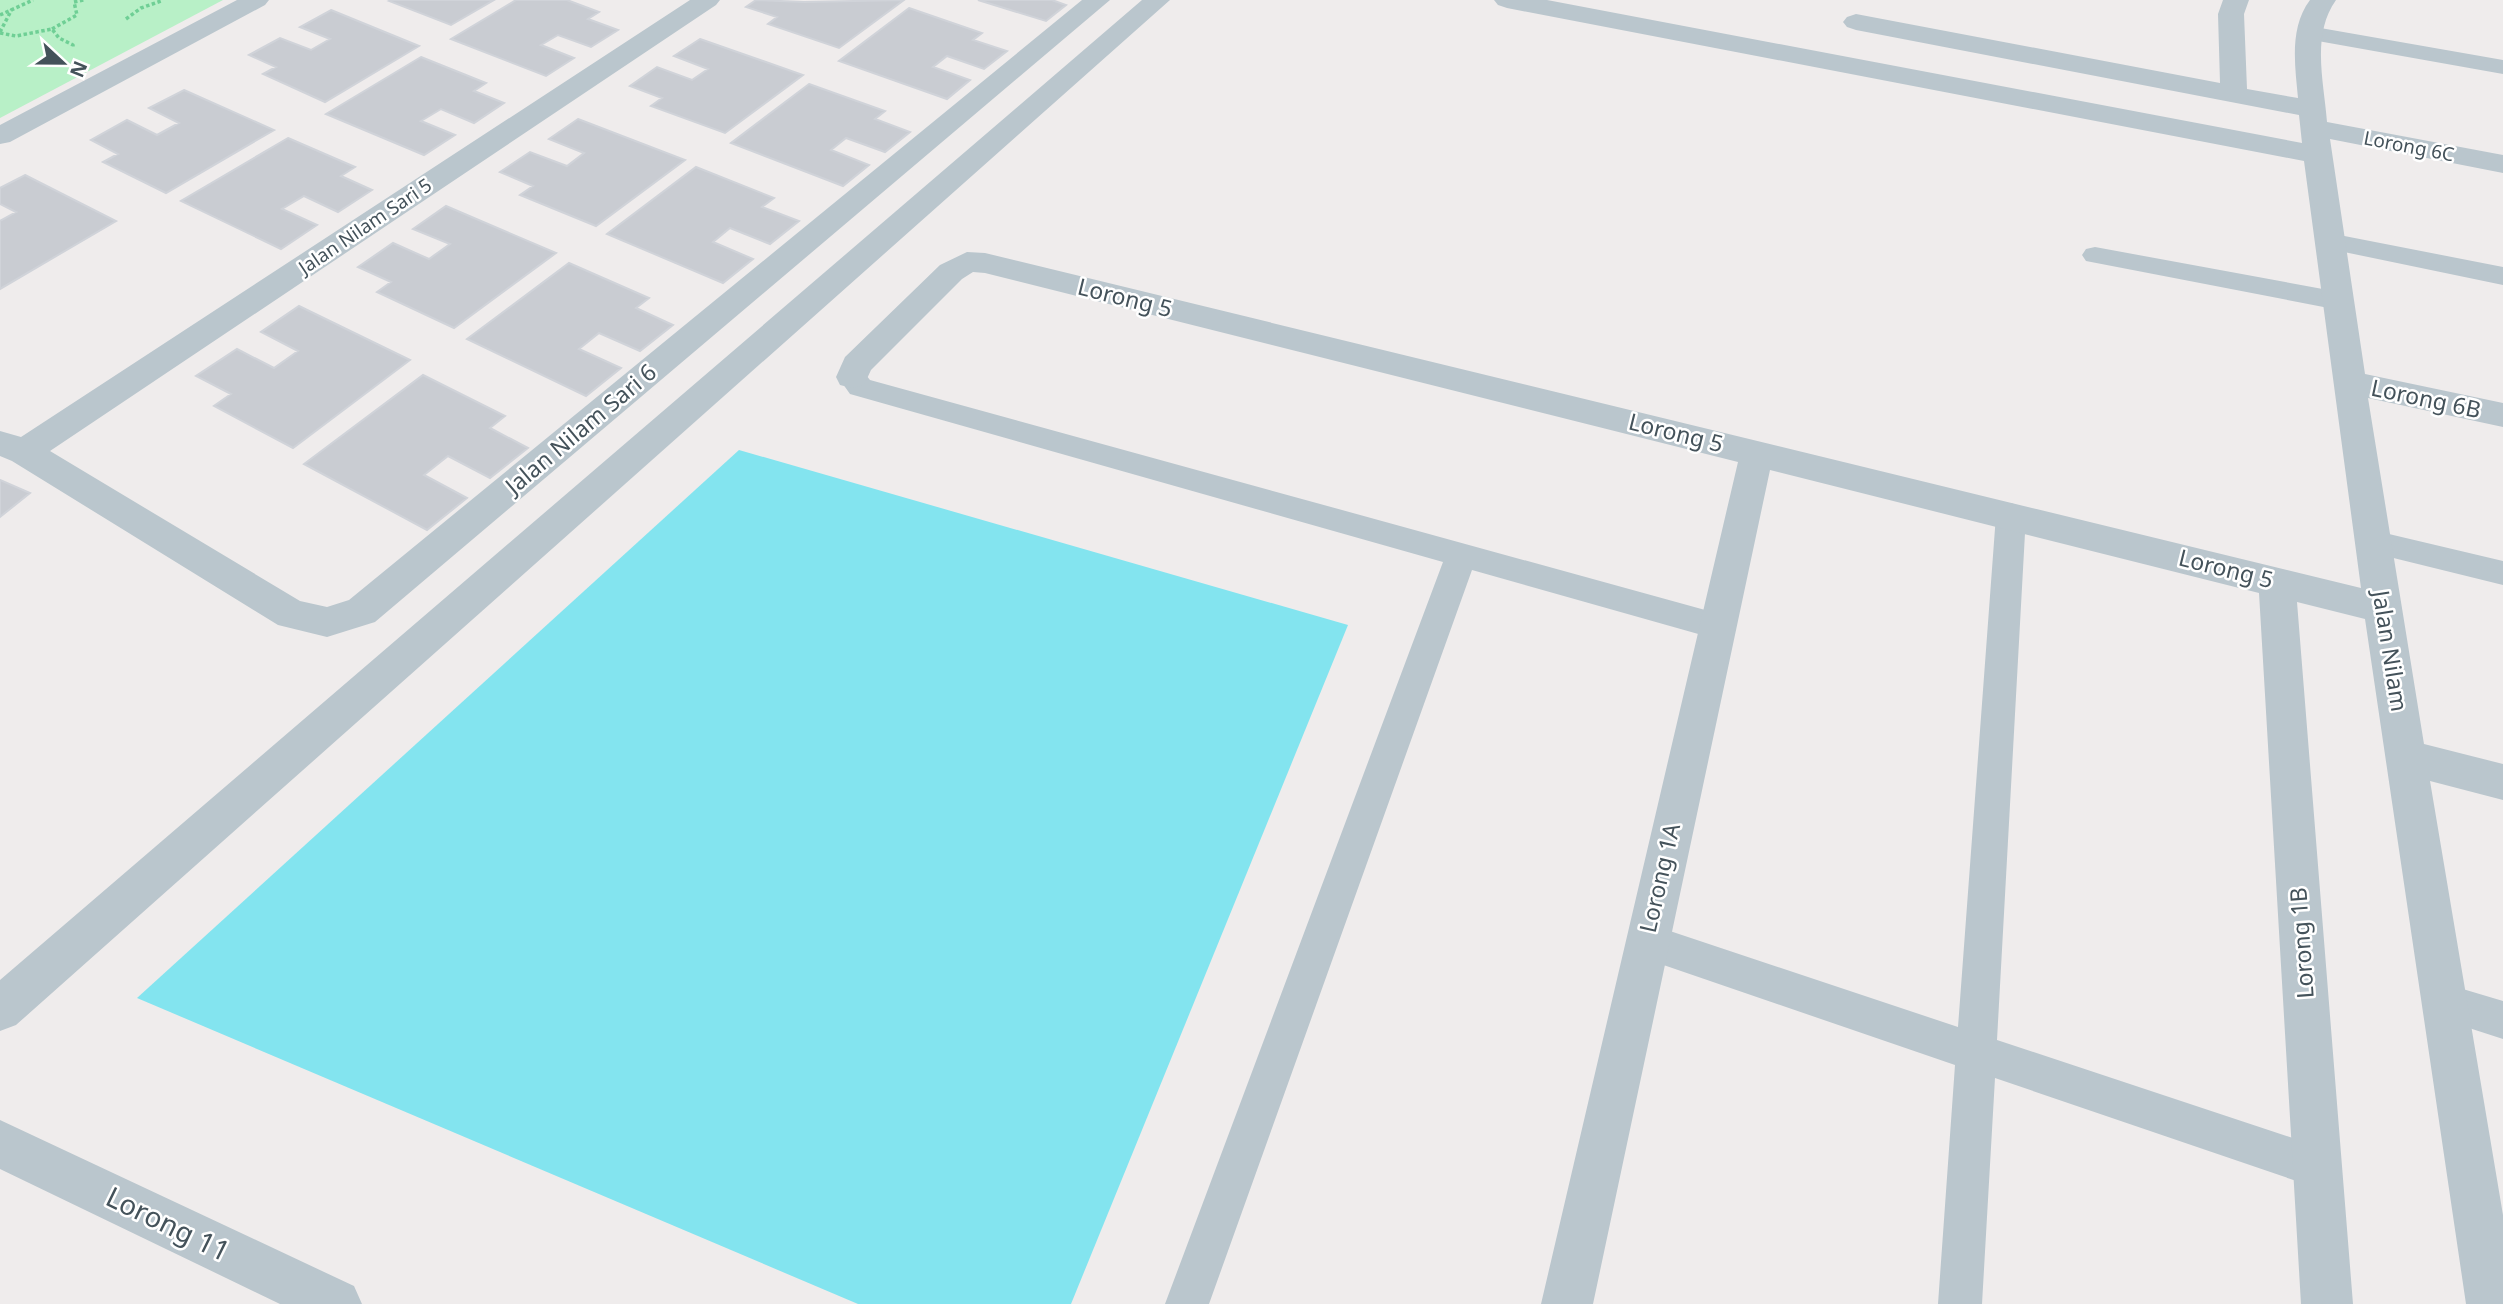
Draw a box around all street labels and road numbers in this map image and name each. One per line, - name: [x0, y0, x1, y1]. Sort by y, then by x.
- street label: Lorong 6C: [2362, 124, 2456, 168]
- street label: Jalan Nilam Sari 5: [292, 172, 437, 281]
- street label: Lorong 5: [1075, 270, 1176, 324]
- street label: Jalan Nilam Sari 6: [497, 356, 663, 502]
- street label: Lorong 6B: [2368, 371, 2484, 425]
- street label: Lorong 5: [1626, 405, 1727, 459]
- street label: Lorong 5: [2176, 541, 2277, 595]
- street label: Jalan Nilam: [2365, 586, 2416, 714]
- street label: Lorong 1A: [1631, 820, 1687, 936]
- street label: Lorong 1B: [2281, 886, 2321, 1000]
- street label: Lorong 11: [100, 1177, 237, 1269]

